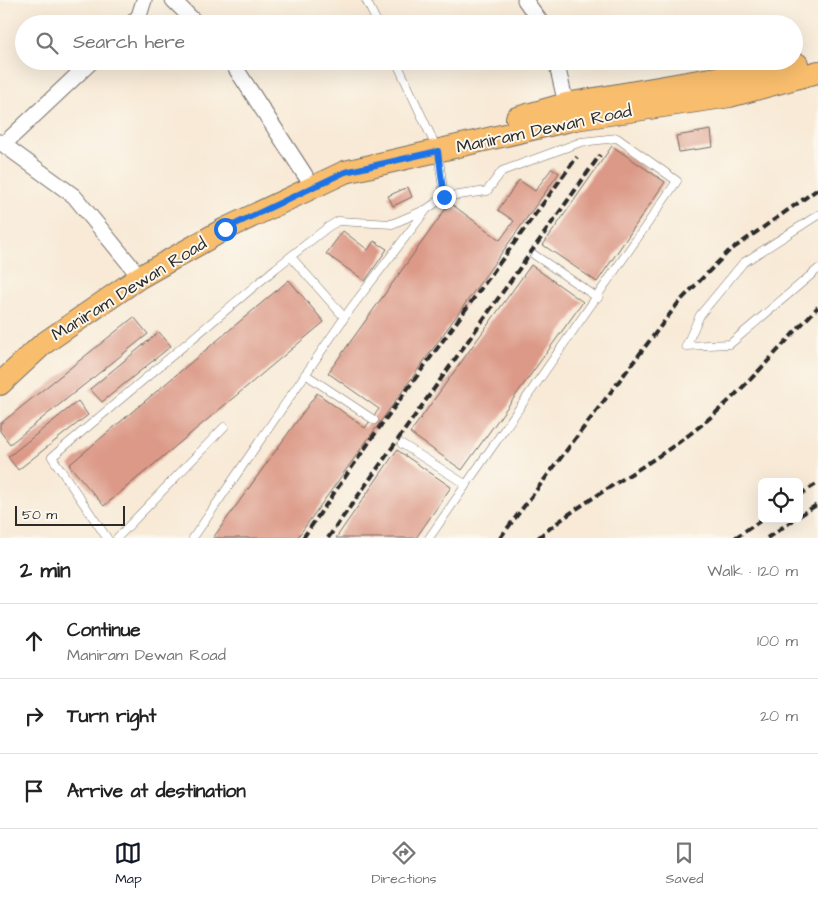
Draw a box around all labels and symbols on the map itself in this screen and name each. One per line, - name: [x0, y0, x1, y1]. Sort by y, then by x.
- street label: Maniram Dewan Road: [454, 98, 634, 160]
- route end: [433, 186, 456, 209]
- route start: [214, 218, 237, 241]
- street label: Maniram Dewan Road: [47, 231, 211, 347]
- scale bar: [15, 503, 125, 526]

